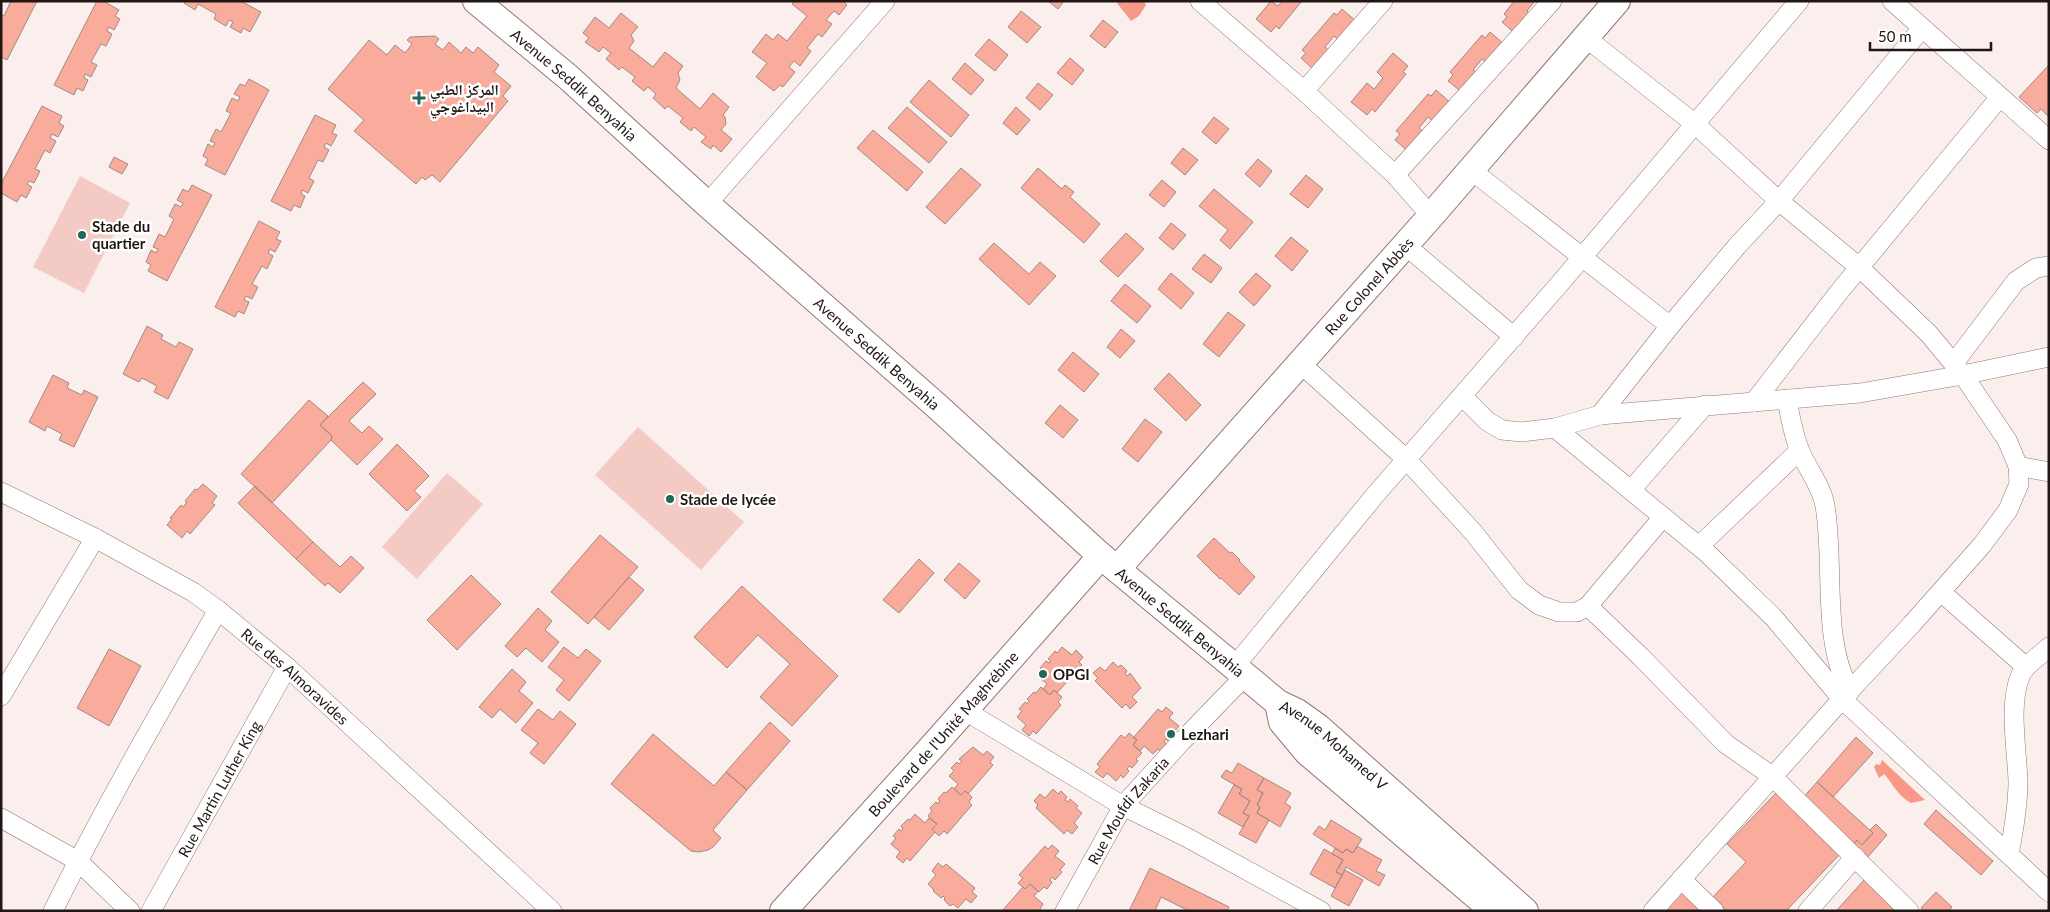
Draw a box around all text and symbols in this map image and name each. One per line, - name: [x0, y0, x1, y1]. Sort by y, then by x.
- scale bar: [1870, 20, 1991, 52]
- street label: Avenue Seddik Benyahia: [507, 25, 641, 145]
- text: 50 m: [1878, 27, 1912, 45]
- place label: المركز الطبي البيداغوجي: [430, 80, 499, 119]
- marker: المركز الطبي البيداغوجي: [412, 91, 426, 105]
- place label: Stade du quartier: [92, 217, 150, 252]
- marker: Stade du quartier: [76, 229, 88, 241]
- street label: Rue Colonel Abbès: [1321, 233, 1417, 338]
- street label: Avenue Seddik Benyahia: [810, 293, 944, 414]
- place label: Stade de lycée: [680, 490, 776, 508]
- marker: Stade de lycée: [664, 493, 676, 505]
- street label: Avenue Seddik Benyahia: [1112, 563, 1248, 680]
- street label: Rue des Almoravides: [238, 624, 352, 728]
- street label: Boulevard de l'Unité Maghrébine: [865, 647, 1022, 820]
- place label: OPGI: [1053, 665, 1090, 683]
- marker: OPGI: [1037, 668, 1049, 680]
- street label: Avenue Mohamed V: [1277, 696, 1392, 794]
- street label: Rue Martin Luther King: [174, 717, 264, 860]
- place label: Lezhari: [1181, 725, 1229, 743]
- marker: Lezhari: [1165, 728, 1177, 740]
- street label: Rue Moufdi Zakaria: [1084, 753, 1172, 868]

